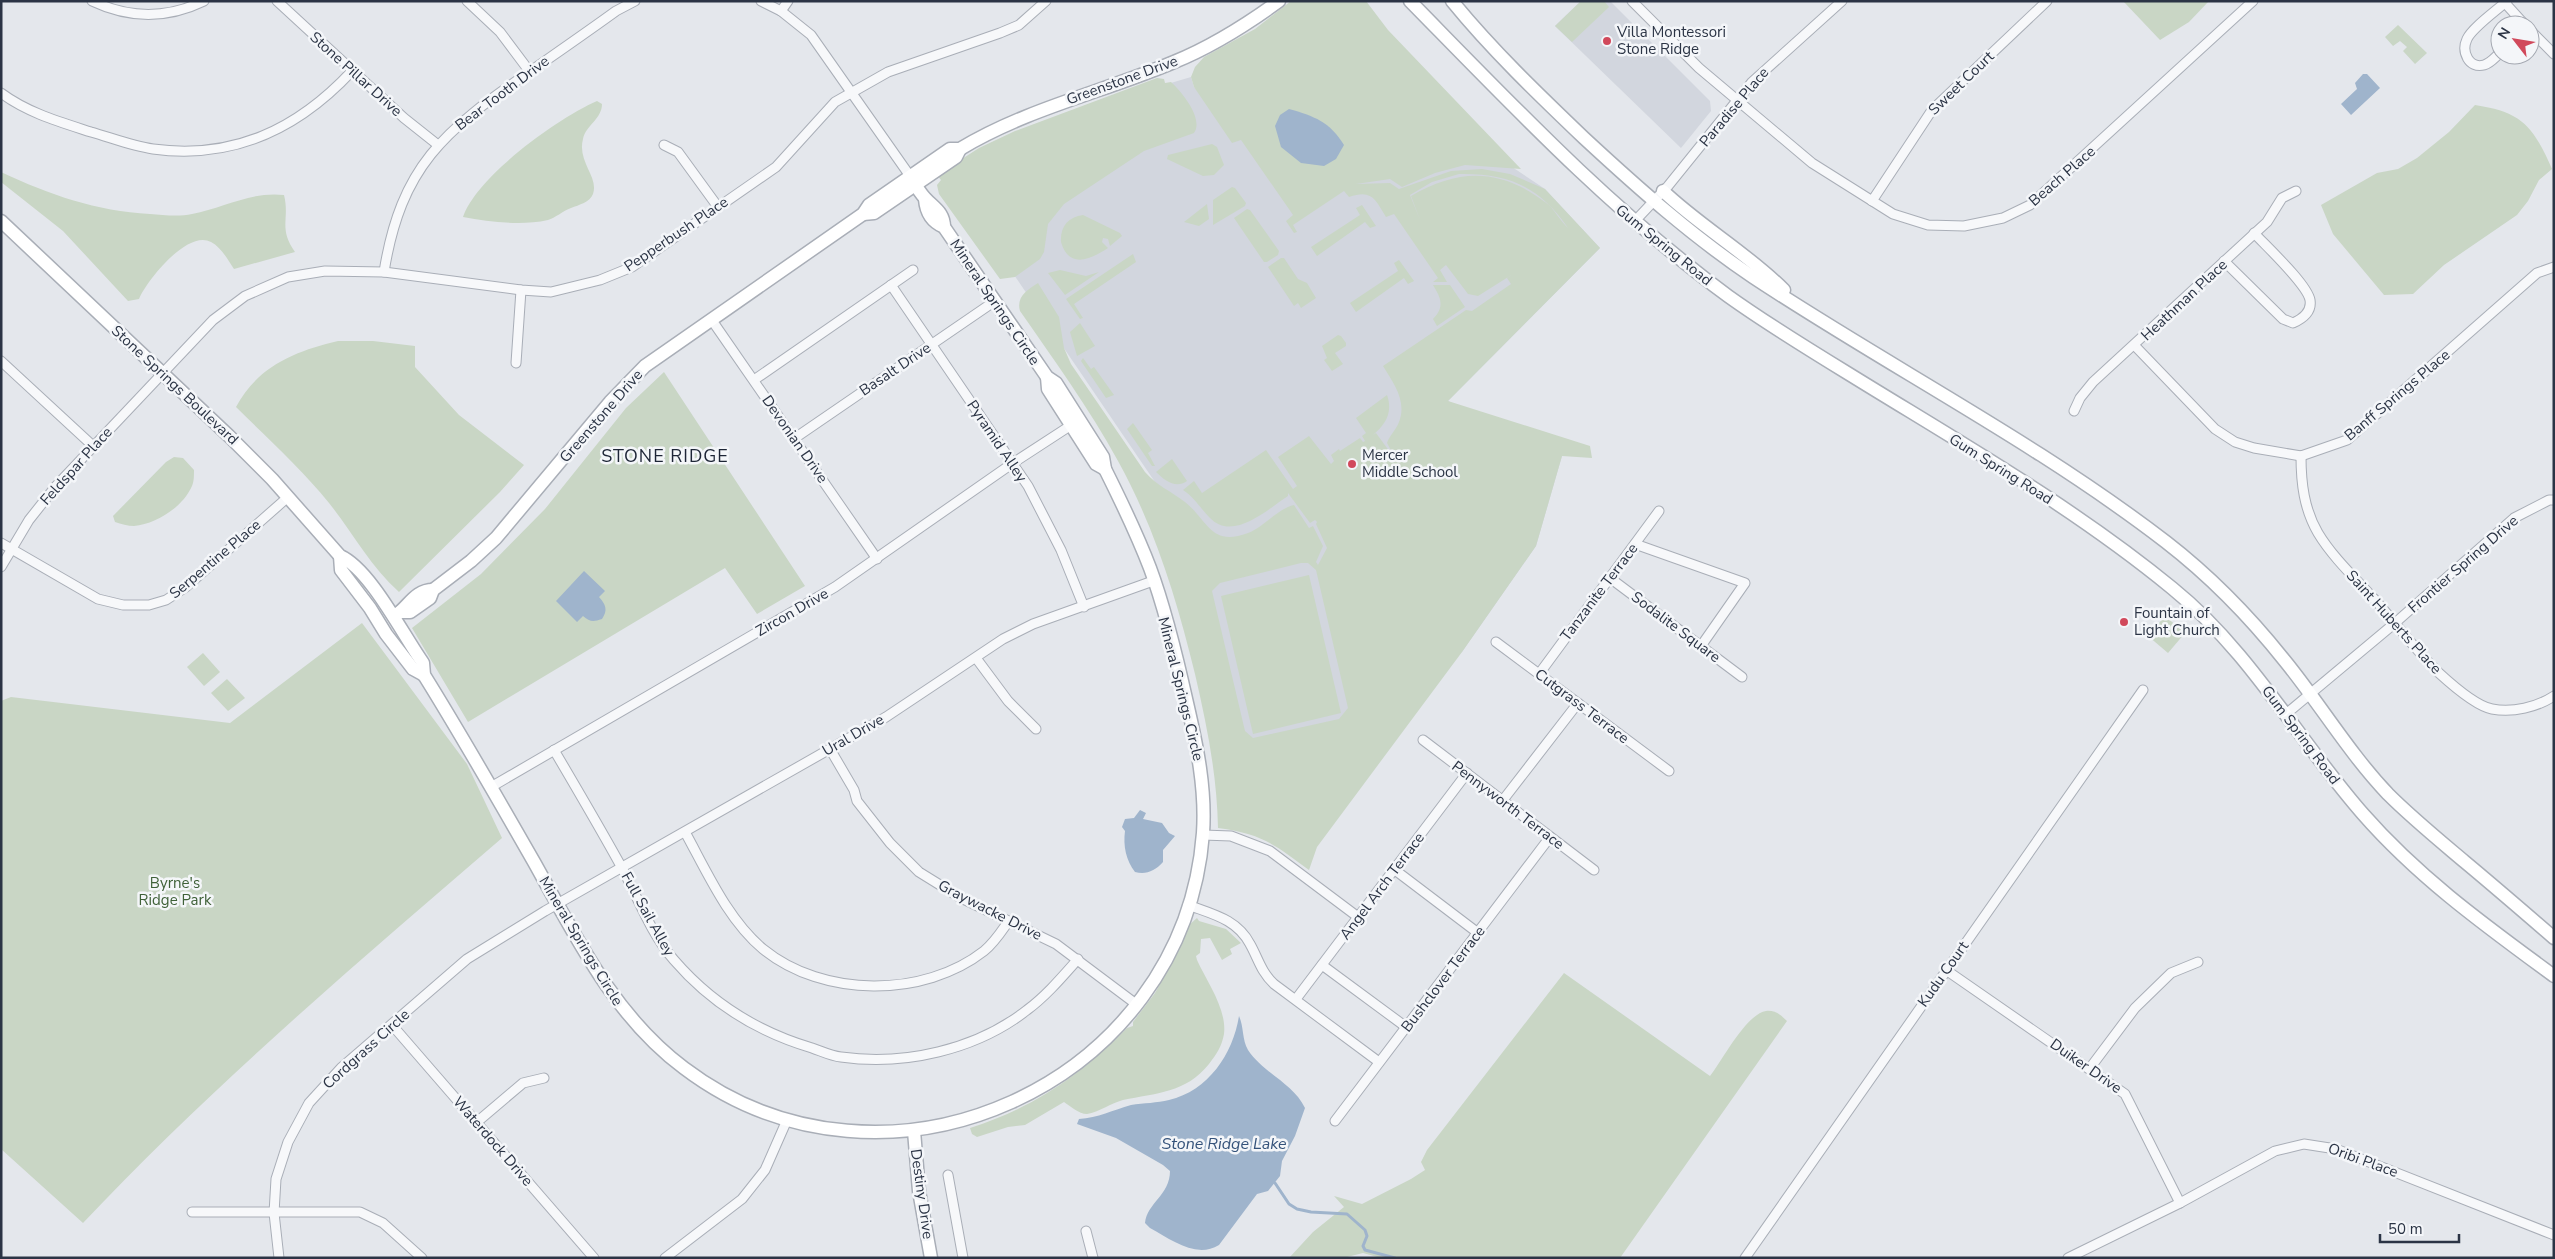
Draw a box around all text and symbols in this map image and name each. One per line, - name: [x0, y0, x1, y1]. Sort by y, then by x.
- north arrow: [2490, 15, 2540, 65]
- place label: Villa Montessori Stone Ridge: [1616, 22, 1726, 59]
- text: N: [2493, 24, 2515, 43]
- street label: Stone Pillar Drive: [306, 27, 406, 121]
- marker: Villa Montessori Stone Ridge: [1601, 35, 1613, 47]
- street label: Sweet Court: [1924, 46, 1999, 119]
- street label: Bear Tooth Drive: [451, 51, 553, 135]
- street label: Greenstone Drive: [1063, 51, 1181, 109]
- street label: Paradise Place: [1695, 63, 1773, 151]
- street label: Beach Place: [2024, 142, 2100, 210]
- street label: Pepperbush Place: [620, 192, 732, 276]
- street label: Gum Spring Road: [1612, 200, 1716, 290]
- street label: Mineral Springs Circle: [945, 235, 1045, 369]
- street label: Heathman Place: [2137, 255, 2231, 345]
- street label: Stone Springs Boulevard: [107, 321, 243, 449]
- street label: Basalt Drive: [855, 338, 935, 400]
- street label: Banff Springs Place: [2340, 345, 2454, 445]
- street label: Greenstone Drive: [555, 365, 647, 467]
- street label: Devonian Drive: [757, 391, 833, 487]
- street label: Pyramid Alley: [962, 396, 1032, 486]
- street label: Feldspar Place: [36, 423, 117, 509]
- street label: Gum Spring Road: [1945, 429, 2057, 509]
- district label: STONE RIDGE: [601, 444, 729, 468]
- place label: Mercer Middle School: [1362, 445, 1458, 482]
- marker: Mercer Middle School: [1346, 458, 1358, 470]
- street label: Frontier Spring Drive: [2404, 511, 2522, 617]
- street label: Serpentine Place: [165, 515, 265, 603]
- street label: Tanzanite Terrace: [1556, 539, 1642, 645]
- street label: Saint Huberts Place: [2342, 566, 2446, 678]
- street label: Zircon Drive: [752, 583, 832, 641]
- street label: Sodalite Square: [1627, 587, 1725, 667]
- place label: Fountain of Light Church: [2134, 603, 2220, 640]
- street label: Mineral Springs Circle: [1153, 615, 1209, 763]
- marker: Fountain of Light Church: [2118, 616, 2130, 628]
- street label: Cutgrass Terrace: [1531, 664, 1633, 748]
- street label: Gum Spring Road: [2257, 682, 2345, 788]
- street label: Ural Drive: [819, 709, 887, 761]
- street label: Pennyworth Terrace: [1448, 756, 1568, 854]
- street label: Angel Arch Terrace: [1335, 828, 1429, 944]
- street label: Full Sail Alley: [617, 868, 680, 960]
- park label: Byrne's Ridge Park: [139, 873, 212, 910]
- street label: Mineral Springs Circle: [534, 873, 628, 1009]
- street label: Graywacke Drive: [935, 875, 1045, 945]
- street label: Bushclover Terrace: [1397, 922, 1489, 1036]
- street label: Kudu Court: [1913, 937, 1973, 1011]
- street label: Cordgrass Circle: [318, 1005, 414, 1093]
- street label: Duiker Drive: [2046, 1034, 2126, 1098]
- street label: Waterdock Drive: [448, 1092, 538, 1190]
- water label: Stone Ridge Lake: [1161, 1133, 1287, 1155]
- street label: Oribi Place: [2325, 1138, 2401, 1182]
- street label: Destiny Drive: [906, 1148, 938, 1240]
- scale bar: [2380, 1212, 2459, 1244]
- text: 50 m: [2388, 1219, 2423, 1239]

